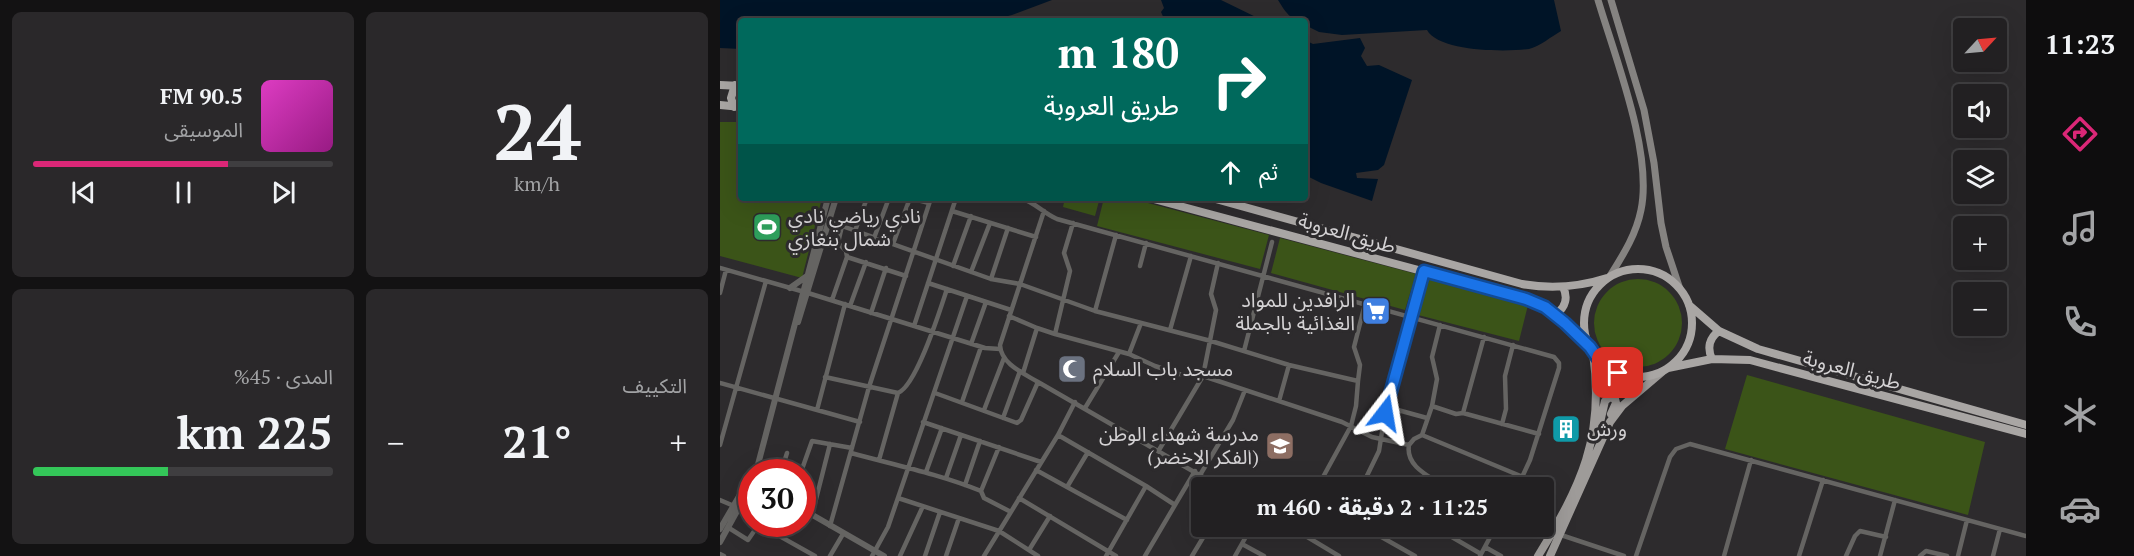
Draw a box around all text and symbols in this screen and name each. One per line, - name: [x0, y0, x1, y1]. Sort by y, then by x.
- north arrow: [1953, 18, 2007, 72]
- map controls: [1953, 18, 2007, 336]
- text: 180 m: [1058, 24, 1179, 80]
- text: 11:23: [2045, 26, 2115, 62]
- icon: right: [1200, 42, 1278, 120]
- text: 24: [493, 79, 581, 182]
- text: 90.5 FM: [160, 81, 243, 110]
- button: sound: [1953, 84, 2007, 138]
- text: طريق العروبة: [1044, 87, 1179, 123]
- icon: directions: [2059, 113, 2101, 155]
- text: الموسيقى: [164, 116, 243, 143]
- button: layers: [1953, 150, 2007, 204]
- icon: ahead: [1214, 156, 1247, 189]
- text: ثم: [1259, 157, 1278, 186]
- text: km/h: [514, 170, 560, 197]
- icon: previous: [67, 176, 100, 209]
- icon: pause: [167, 176, 200, 209]
- icon: next: [267, 176, 300, 209]
- place label: نادي رياضي نادي شمال بنغازي: [788, 202, 921, 255]
- street label: طريق العروبة: [1295, 206, 1399, 259]
- icon: music: [2059, 207, 2101, 249]
- sports icon: نادي رياضي نادي شمال بنغازي: [751, 211, 783, 243]
- button: +: [1953, 216, 2007, 270]
- button: −: [1953, 282, 2007, 336]
- place label: الرافدين للمواد الغذائية بالجملة: [1235, 286, 1355, 336]
- supermarket icon: الرافدين للمواد الغذائية بالجملة: [1360, 295, 1392, 327]
- icon: phone: [2059, 301, 2101, 343]
- street label: طريق العروبة: [1800, 344, 1904, 396]
- pin: [1592, 347, 1643, 398]
- mosque icon: مسجد باب السلام: [1056, 353, 1088, 385]
- place label: مسجد باب السلام: [1093, 355, 1233, 384]
- icon: arrive: [1601, 356, 1634, 389]
- text: المدى · 45%: [234, 363, 333, 390]
- text: التكييف: [623, 372, 687, 399]
- position arrow: [1353, 381, 1417, 445]
- icon: climate: [2059, 394, 2101, 436]
- text: 225 km: [177, 402, 333, 462]
- text: 21°: [502, 411, 572, 471]
- building icon: ورش: [1550, 413, 1582, 445]
- place label: ورش: [1587, 415, 1627, 442]
- place label: مدرسة شهداء الوطن (الفكر الاخضر): [1099, 420, 1259, 470]
- text: −: [387, 421, 405, 464]
- text: +: [669, 421, 687, 464]
- school or university icon: مدرسة شهداء الوطن (الفكر الاخضر): [1264, 430, 1296, 462]
- speed limit sign: 30: [738, 459, 816, 537]
- icon: car: [2059, 488, 2101, 530]
- text: 11:25 · 2 دقيقة · 460 m: [1257, 492, 1488, 521]

